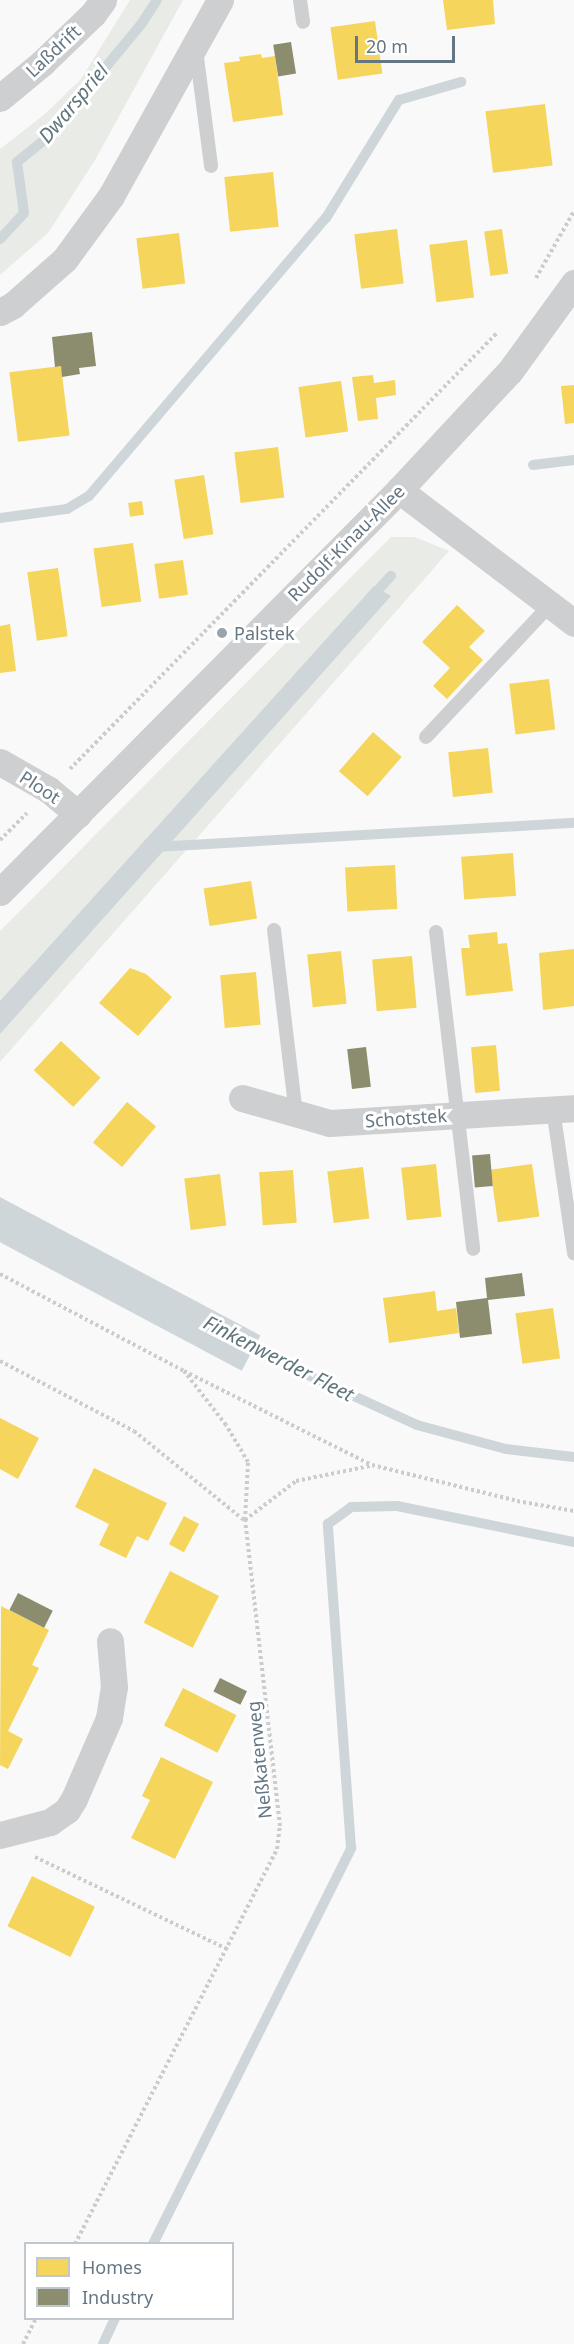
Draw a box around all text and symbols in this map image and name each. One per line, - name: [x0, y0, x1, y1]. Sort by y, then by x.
- street label: Laßdrift: [21, 20, 85, 82]
- scale bar: [358, 24, 458, 62]
- text: 20 m: [366, 34, 408, 58]
- water label: Dwarspriel: [33, 59, 113, 147]
- street label: Rudolf-Kinau-Allee: [283, 480, 409, 606]
- place label: Palstek: [234, 622, 295, 644]
- marker: Palstek: [215, 626, 229, 640]
- street label: Ploot: [16, 766, 64, 808]
- street label: Schotstek: [364, 1104, 448, 1132]
- water label: Finkenwerder Fleet: [200, 1310, 358, 1406]
- street label: Neßkatenweg: [242, 1700, 276, 1820]
- legend: [24, 2242, 234, 2320]
- text: Homes: [82, 2255, 142, 2279]
- text: Industry: [82, 2285, 153, 2309]

